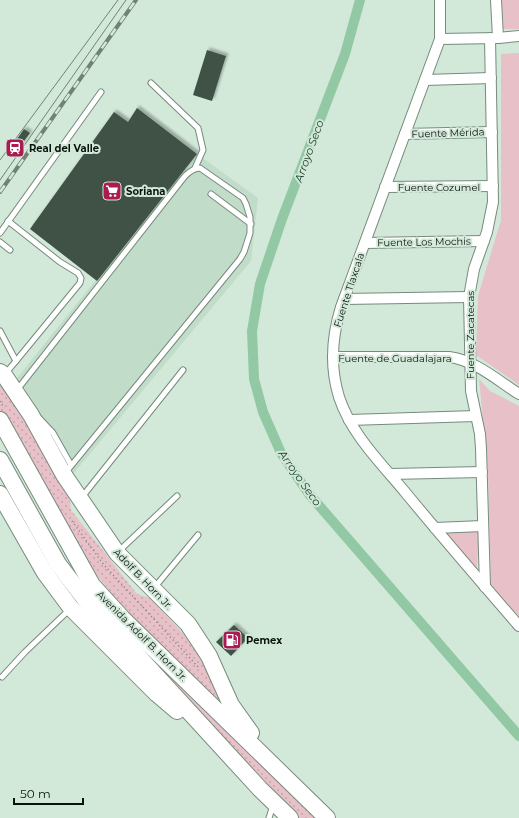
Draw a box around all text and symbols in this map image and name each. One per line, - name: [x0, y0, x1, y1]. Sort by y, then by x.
- water label: Arroyo Seco: [291, 118, 327, 185]
- street label: Fuente Mérida: [411, 125, 485, 141]
- station icon: Real del Valle: [4, 137, 26, 159]
- place label: Real del Valle: [29, 142, 99, 155]
- supermarket icon: Soriana: [101, 180, 123, 202]
- street label: Fuente Cozumel: [398, 181, 480, 194]
- place label: Soriana: [126, 185, 165, 198]
- street label: Fuente Los Mochis: [377, 235, 471, 249]
- street label: Fuente Tlaxcala: [331, 251, 367, 329]
- street label: Fuente Zacatecas: [464, 291, 477, 379]
- street label: Fuente de Guadalajara: [338, 352, 452, 365]
- water label: Arroyo Seco: [275, 446, 324, 509]
- street label: Adolf B. Horn Jr.: [111, 546, 175, 612]
- street label: Avenida Adolf B. Horn Jr.: [94, 588, 190, 684]
- fuel station icon: Pemex: [221, 629, 243, 651]
- place label: Pemex: [246, 634, 282, 647]
- scale bar: [14, 780, 83, 806]
- text: 50 m: [20, 786, 51, 801]

